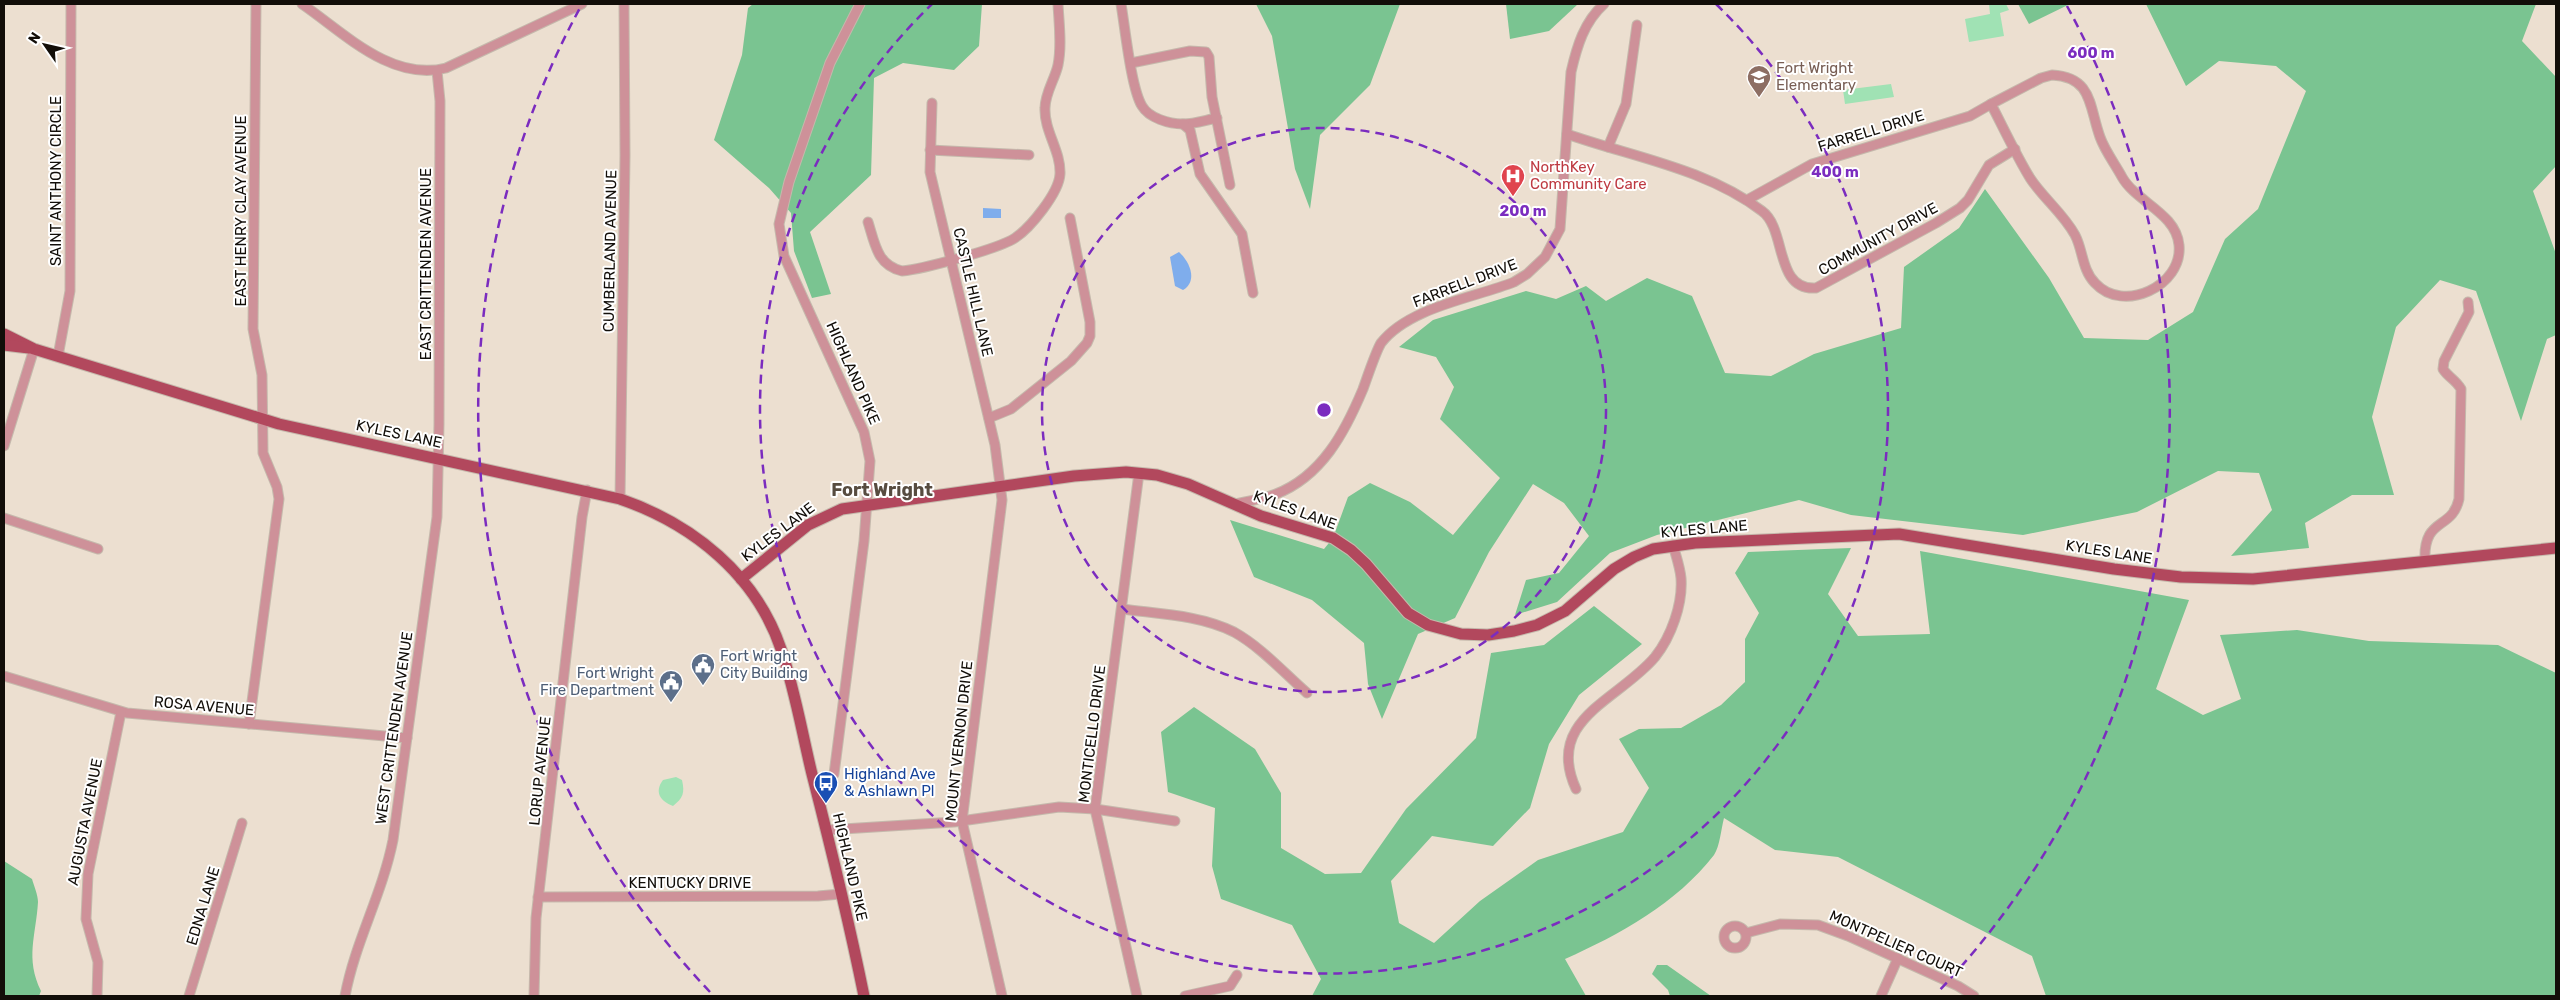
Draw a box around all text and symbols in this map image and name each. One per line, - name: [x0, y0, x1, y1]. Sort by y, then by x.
- north arrow: [20, 20, 70, 70]
- text: N: [25, 29, 45, 47]
- text: 600 m: [2067, 44, 2115, 62]
- place label: Fort Wright Elementary: [1776, 59, 1856, 94]
- school or university icon: Fort Wright Elementary: [1746, 64, 1772, 98]
- street label: SAINT ANTHONY CIRCLE: [47, 96, 65, 266]
- street label: FARRELL DRIVE: [1816, 106, 1926, 156]
- street label: EAST HENRY CLAY AVENUE: [232, 115, 250, 307]
- place label: NorthKey Community Care: [1530, 158, 1647, 193]
- hospital icon: NorthKey Community Care: [1500, 163, 1526, 197]
- text: 400 m: [1811, 163, 1859, 181]
- street label: EAST CRITTENDEN AVENUE: [417, 168, 435, 360]
- street label: CUMBERLAND AVENUE: [600, 170, 620, 332]
- street label: COMMUNITY DRIVE: [1815, 199, 1941, 279]
- text: 200 m: [1499, 202, 1547, 220]
- street label: CASTLE HILL LANE: [949, 226, 997, 358]
- street label: FARRELL DRIVE: [1410, 255, 1520, 311]
- street label: HIGHLAND PIKE: [822, 319, 884, 427]
- centre of rings: [1315, 401, 1333, 419]
- street label: KYLES LANE: [354, 416, 444, 452]
- district label: Fort Wright: [831, 479, 933, 501]
- street label: KYLES LANE: [1251, 487, 1339, 533]
- street label: KYLES LANE: [738, 499, 818, 565]
- street label: KYLES LANE: [1660, 516, 1748, 542]
- street label: KYLES LANE: [2064, 536, 2154, 568]
- street label: WEST CRITTENDEN AVENUE: [372, 630, 416, 826]
- place label: Fort Wright City Building: [720, 647, 808, 682]
- public building icon: Fort Wright City Building: [690, 652, 716, 686]
- street label: MOUNT VERNON DRIVE: [942, 660, 976, 822]
- place label: Fort Wright Fire Department: [540, 664, 654, 699]
- street label: MONTICELLO DRIVE: [1075, 664, 1109, 804]
- public building icon: Fort Wright Fire Department: [658, 669, 684, 703]
- street label: ROSA AVENUE: [153, 693, 255, 719]
- street label: LORUP AVENUE: [525, 716, 555, 826]
- street label: AUGUSTA AVENUE: [64, 757, 106, 887]
- place label: Highland Ave & Ashlawn Pl: [844, 765, 936, 800]
- bus stop icon: Highland Ave & Ashlawn Pl: [813, 770, 839, 804]
- street label: HIGHLAND PIKE: [829, 811, 871, 923]
- street label: EDNA LANE: [183, 865, 223, 947]
- street label: KENTUCKY DRIVE: [629, 874, 751, 892]
- street label: MONTPELIER COURT: [1827, 906, 1966, 982]

